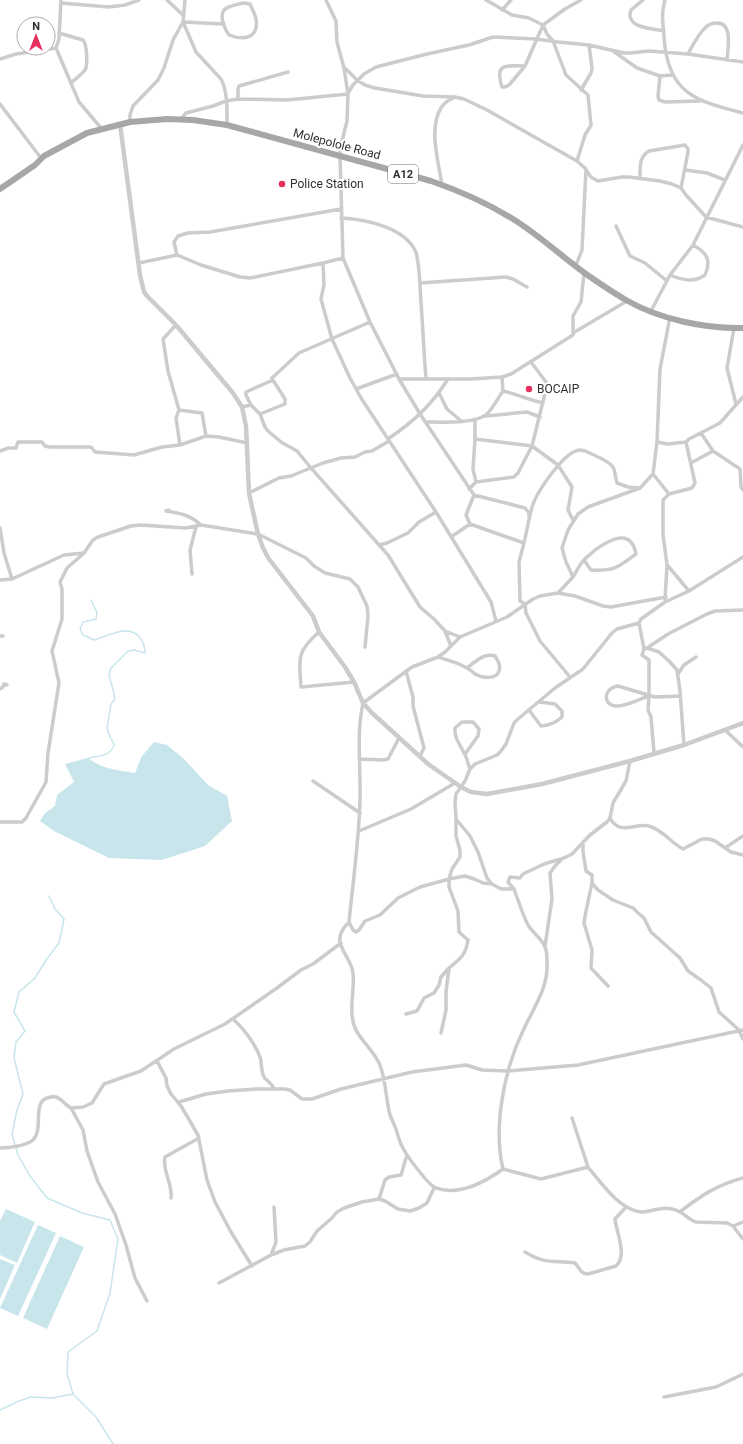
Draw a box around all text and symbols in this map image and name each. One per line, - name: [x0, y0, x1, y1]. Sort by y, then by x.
- north arrow: [16, 16, 56, 56]
- text: N: [32, 20, 40, 33]
- street label: Molepolole Road: [292, 126, 382, 162]
- road number: A12: [388, 165, 418, 183]
- place label: Police Station: [290, 177, 364, 191]
- marker: Police Station: [277, 179, 287, 189]
- place label: BOCAIP: [537, 382, 580, 396]
- marker: BOCAIP: [524, 384, 534, 394]

